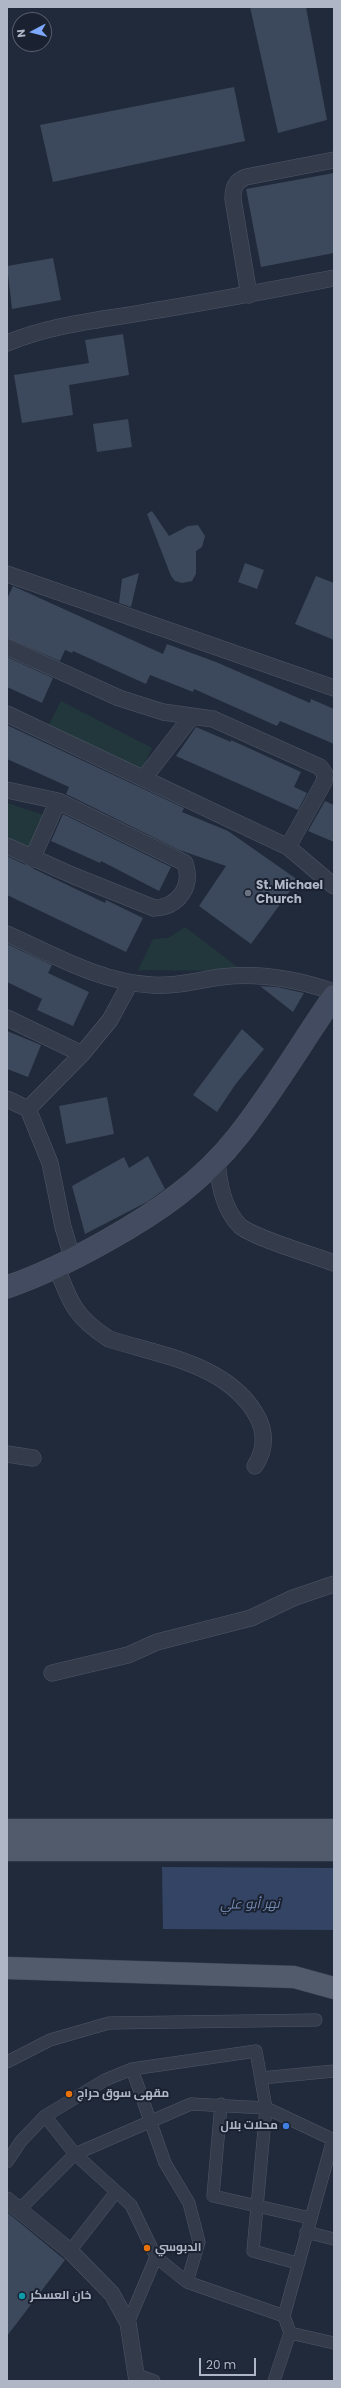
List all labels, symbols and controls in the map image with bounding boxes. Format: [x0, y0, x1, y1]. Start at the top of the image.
north arrow [12, 12, 52, 52]
text: N [13, 28, 30, 38]
place label: St. Michael Church [256, 879, 323, 907]
marker: St. Michael Church [243, 888, 253, 898]
water label: نهر أبو علي [220, 1897, 280, 1913]
place label: مقهى سوق حراج [77, 2087, 169, 2101]
marker: مقهى سوق حراج [64, 2089, 74, 2099]
place label: محلات بلال [220, 2119, 278, 2133]
marker: محلات بلال [281, 2121, 291, 2131]
place label: الدبوسي [155, 2241, 201, 2255]
marker: الدبوسي [142, 2243, 152, 2253]
place label: خان العسكر [30, 2289, 92, 2303]
marker: خان العسكر [17, 2291, 27, 2301]
scale bar [201, 2350, 258, 2376]
text: 20 m [206, 2356, 236, 2373]

